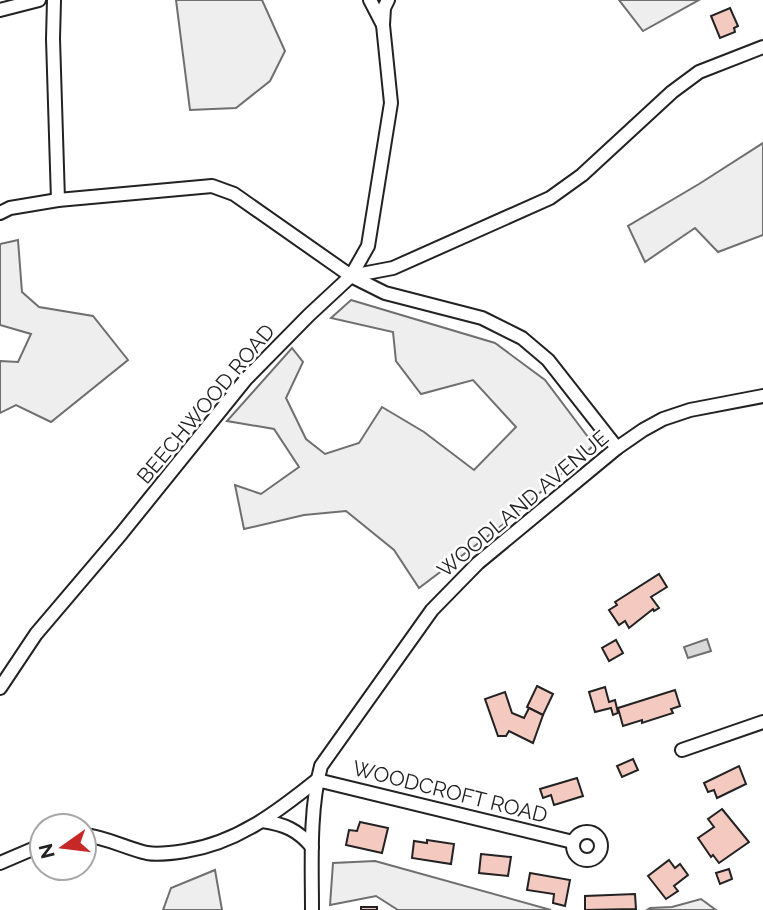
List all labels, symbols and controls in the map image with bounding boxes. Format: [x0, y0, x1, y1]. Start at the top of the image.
street label: BEECHWOOD ROAD [132, 319, 280, 489]
street label: WOODLAND AVENUE [432, 425, 613, 582]
street label: WOODCROFT ROAD [350, 755, 550, 828]
north arrow [28, 812, 98, 882]
text: N [34, 841, 59, 861]

